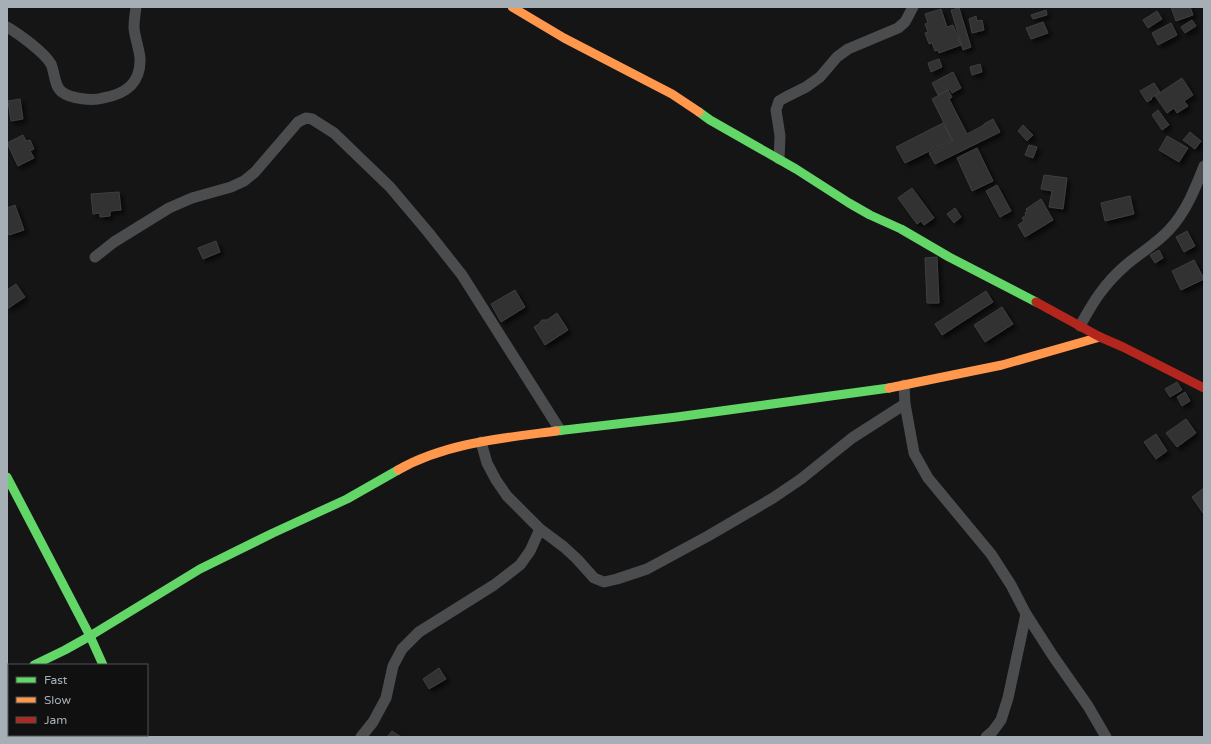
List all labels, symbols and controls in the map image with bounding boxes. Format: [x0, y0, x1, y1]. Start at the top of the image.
legend [8, 664, 148, 736]
text: Fast [44, 673, 68, 687]
text: Slow [44, 693, 71, 707]
text: Jam [44, 713, 67, 727]

